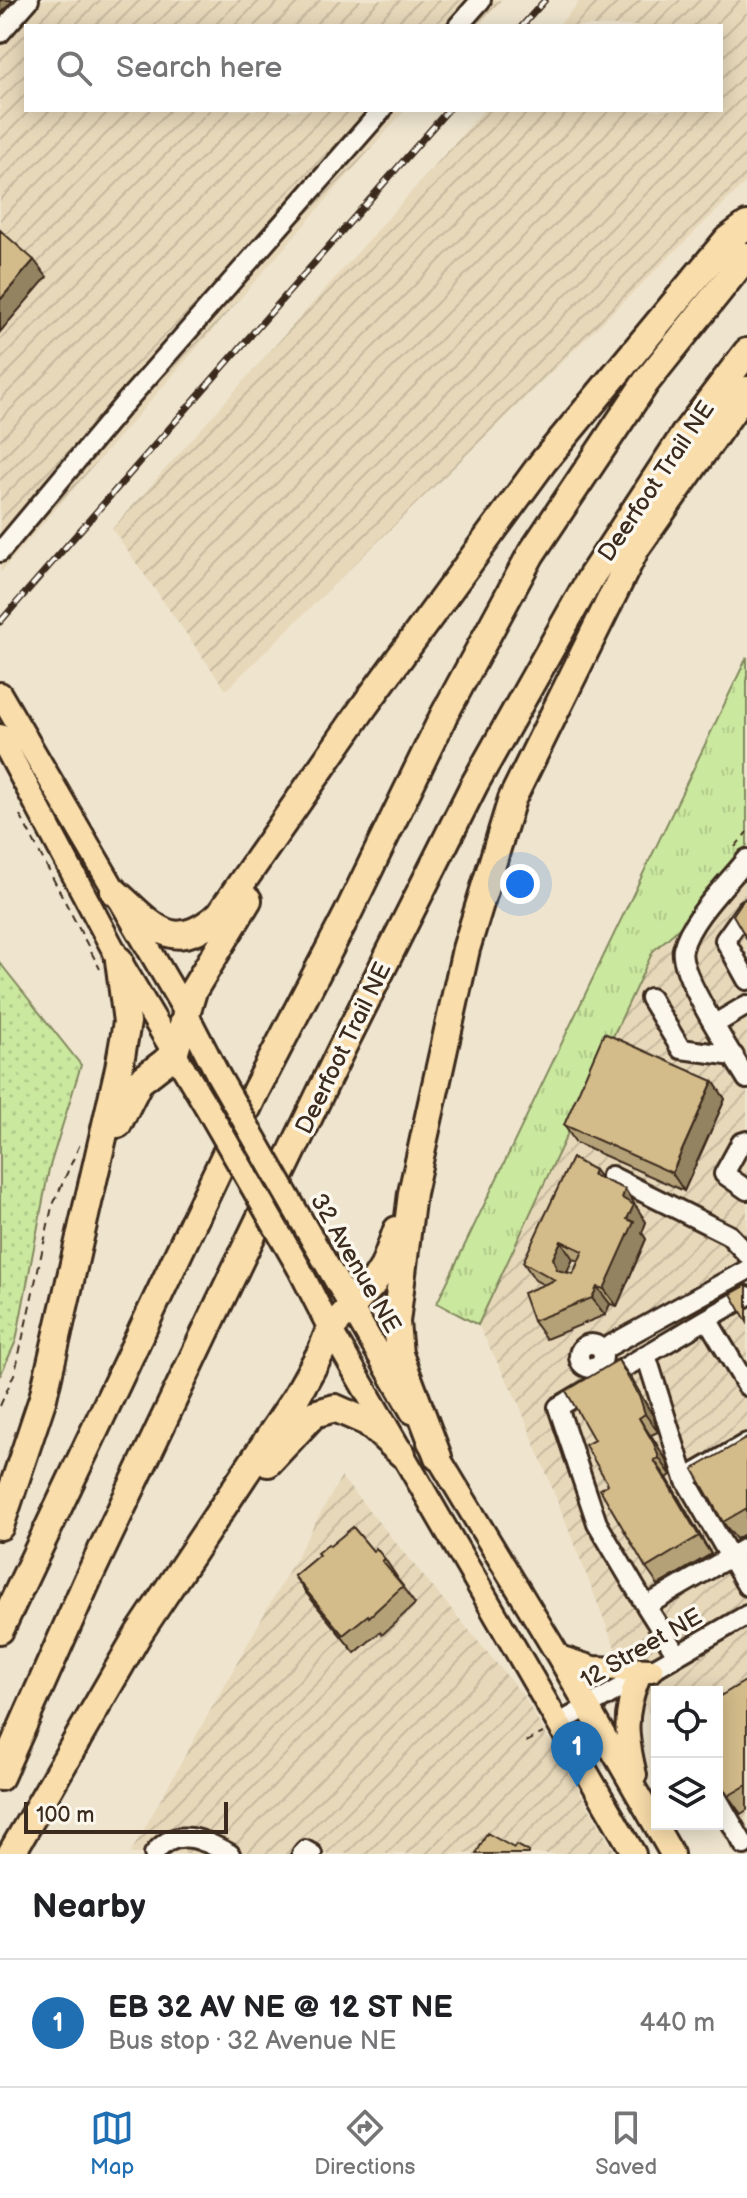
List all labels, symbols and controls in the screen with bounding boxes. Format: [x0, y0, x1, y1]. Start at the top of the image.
search box [24, 24, 723, 112]
icon: search [52, 46, 96, 90]
text: Search here [116, 50, 282, 86]
street label: Deerfoot Trail NE [592, 396, 721, 567]
your location [500, 864, 540, 904]
street label: Deerfoot Trail NE [289, 958, 398, 1139]
street label: 32 Avenue NE [304, 1188, 407, 1338]
street label: 12 Street NE [575, 1602, 707, 1695]
map controls [651, 1686, 723, 1830]
button: locate [651, 1686, 723, 1758]
pin: 1 [551, 1721, 603, 1787]
button: layers [651, 1758, 723, 1830]
scale bar [24, 1798, 228, 1834]
text: 100 m [36, 1802, 95, 1829]
text: Nearby [32, 1886, 146, 1927]
text: EB 32 AV NE @ 12 ST NE [108, 1990, 453, 2026]
text: 1 [53, 2008, 63, 2039]
text: 440 m [639, 2008, 715, 2039]
text: Bus stop · 32 Avenue NE [108, 2026, 396, 2057]
tab: Map [90, 2106, 134, 2181]
tab: Directions [314, 2106, 415, 2181]
tab: Saved [595, 2106, 657, 2181]

